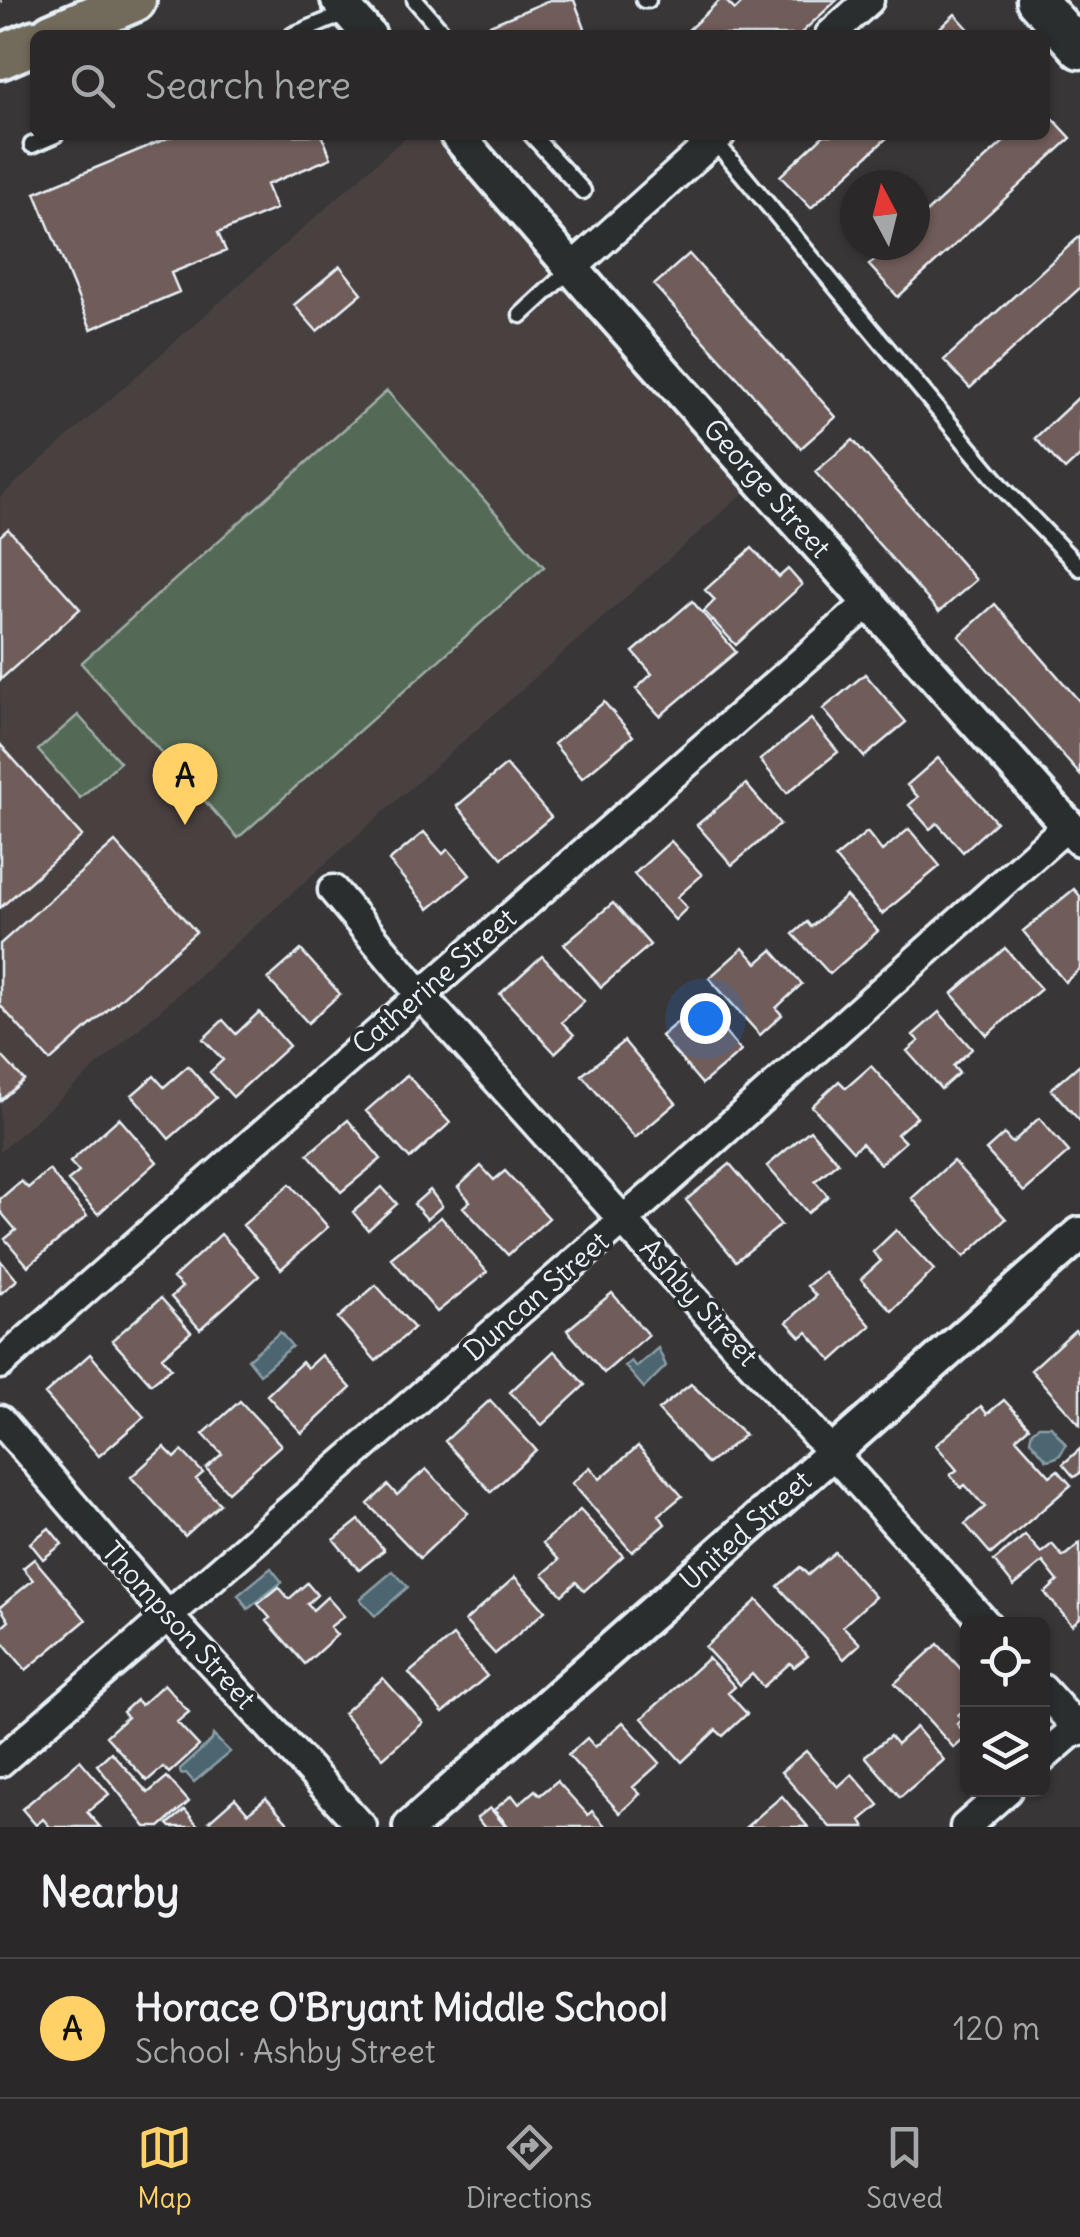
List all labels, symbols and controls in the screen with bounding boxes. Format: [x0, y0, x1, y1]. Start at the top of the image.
search box [30, 30, 1050, 140]
icon: search [65, 58, 120, 113]
text: Search here [145, 62, 351, 109]
north arrow [840, 170, 930, 260]
street label: George Street [696, 411, 839, 565]
pin: A [152, 742, 218, 825]
street label: Catherine Street [345, 900, 523, 1062]
your location [680, 993, 731, 1044]
street label: Duncan Street [456, 1223, 616, 1369]
street label: Ashby Street [632, 1231, 766, 1373]
street label: United Street [672, 1462, 819, 1598]
street label: Thompson Street [94, 1534, 264, 1716]
map controls [960, 1617, 1050, 1797]
button: locate [960, 1617, 1050, 1707]
button: layers [960, 1707, 1050, 1797]
text: Nearby [40, 1866, 179, 1918]
text: Horace O'Bryant Middle School [135, 1984, 668, 2031]
text: A [62, 2008, 83, 2049]
text: 120 m [953, 2008, 1040, 2049]
text: School · Ashby Street [135, 2031, 435, 2072]
tab: Map [137, 2120, 192, 2216]
tab: Directions [466, 2120, 592, 2216]
tab: Saved [866, 2120, 943, 2216]

